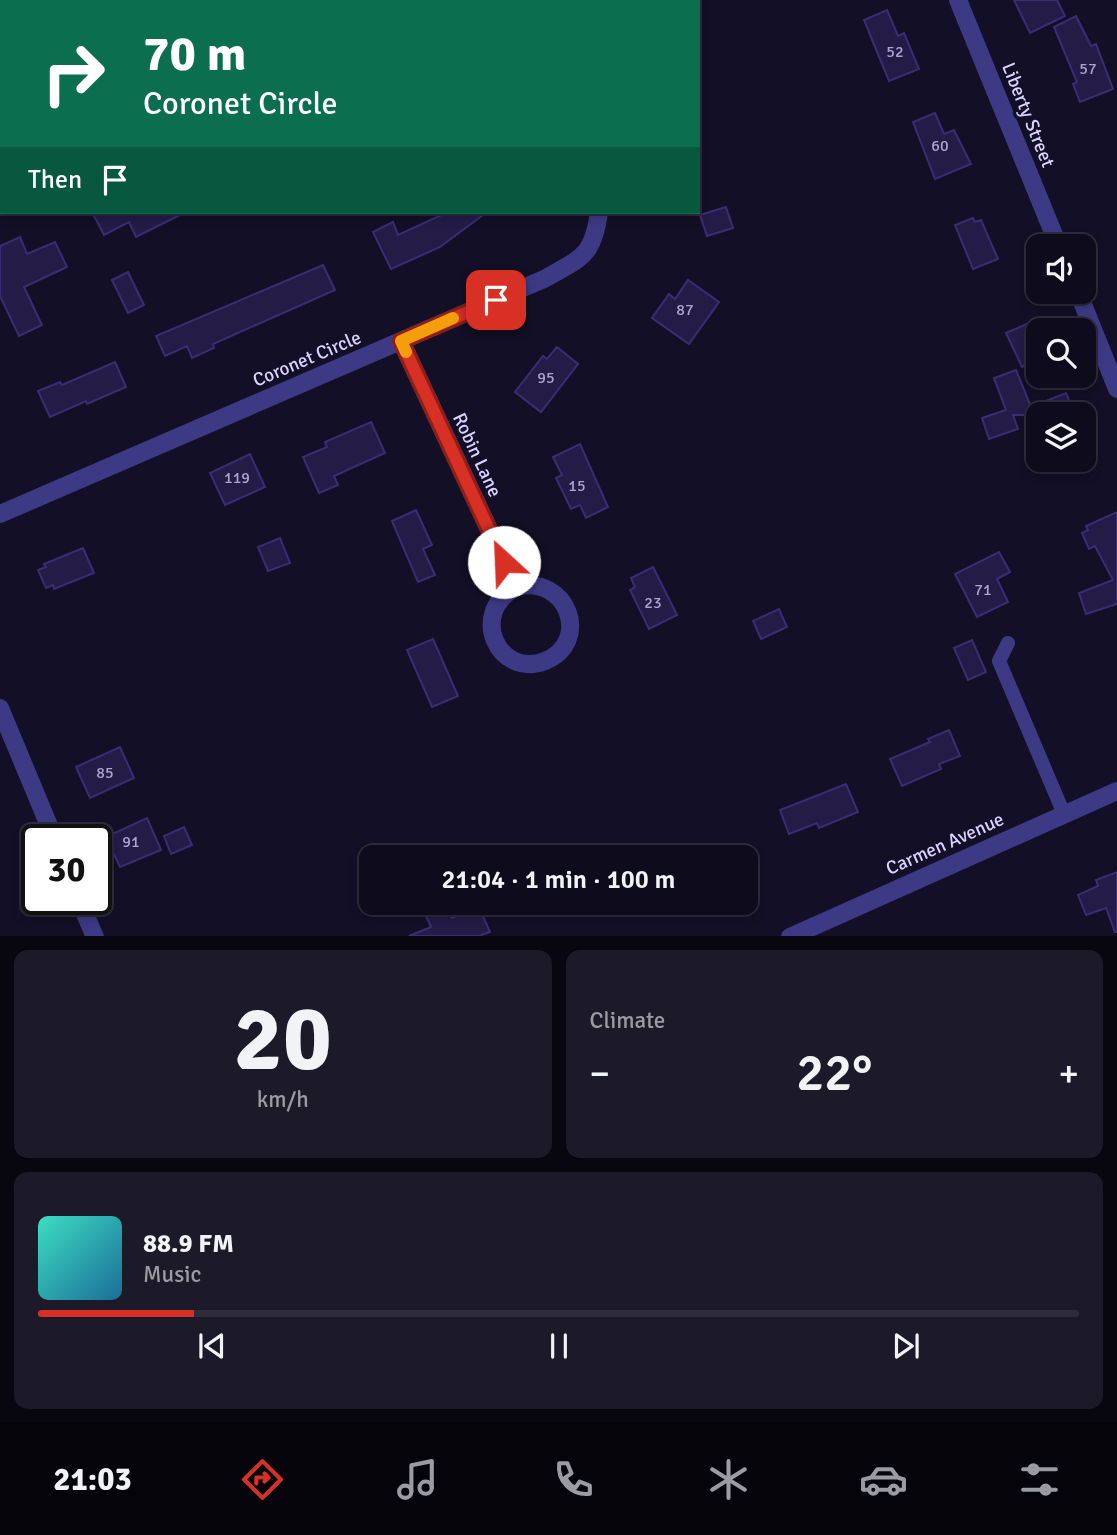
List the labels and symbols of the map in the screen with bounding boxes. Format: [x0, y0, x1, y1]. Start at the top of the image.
house number: 52 [886, 42, 904, 62]
street label: Liberty Street [996, 59, 1060, 171]
house number: 57 [1079, 59, 1097, 79]
house number: 60 [931, 136, 949, 156]
pin [466, 270, 526, 330]
house number: 87 [676, 300, 694, 320]
street label: Coronet Circle [249, 325, 365, 393]
house number: 95 [537, 368, 555, 388]
street label: Robin Lane [447, 409, 507, 501]
house number: 119 [224, 468, 250, 488]
house number: 15 [568, 476, 586, 496]
position arrow [467, 525, 541, 599]
house number: 71 [974, 580, 992, 600]
house number: 23 [644, 593, 662, 613]
house number: 85 [96, 763, 114, 783]
street label: Carmen Avenue [882, 807, 1008, 881]
speed limit sign: 30 [21, 824, 112, 915]
house number: 91 [122, 832, 140, 852]

